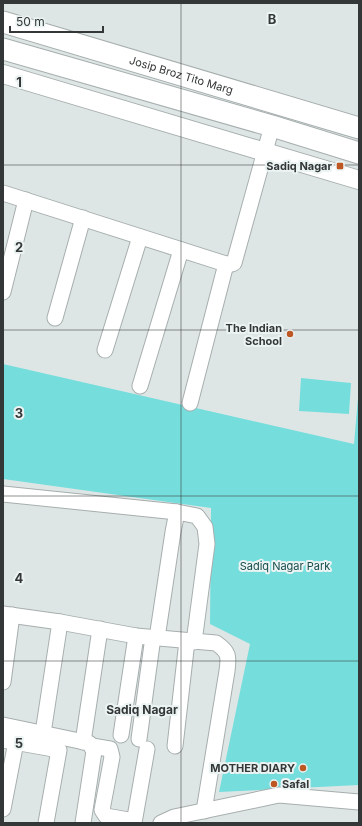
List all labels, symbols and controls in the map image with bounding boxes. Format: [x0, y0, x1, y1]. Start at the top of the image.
scale bar [10, 8, 103, 34]
text: B [268, 11, 277, 27]
text: 50 m [16, 14, 45, 29]
street label: Josip Broz Tito Marg [128, 53, 235, 97]
text: 1 [16, 74, 22, 90]
place label: Sadiq Nagar [266, 159, 333, 173]
marker: Sadiq Nagar [335, 161, 345, 171]
text: 2 [15, 239, 23, 255]
place label: The Indian School [226, 321, 282, 348]
marker: The Indian School [285, 329, 295, 339]
text: 3 [15, 405, 23, 421]
park label: Sadiq Nagar Park [240, 559, 330, 573]
text: 4 [15, 570, 24, 586]
district label: Sadiq Nagar [106, 702, 178, 717]
text: 5 [15, 735, 23, 751]
place label: MOTHER DIARY [210, 761, 295, 775]
marker: MOTHER DIARY [298, 763, 308, 773]
place label: Safal [282, 777, 309, 791]
marker: Safal [269, 779, 279, 789]

